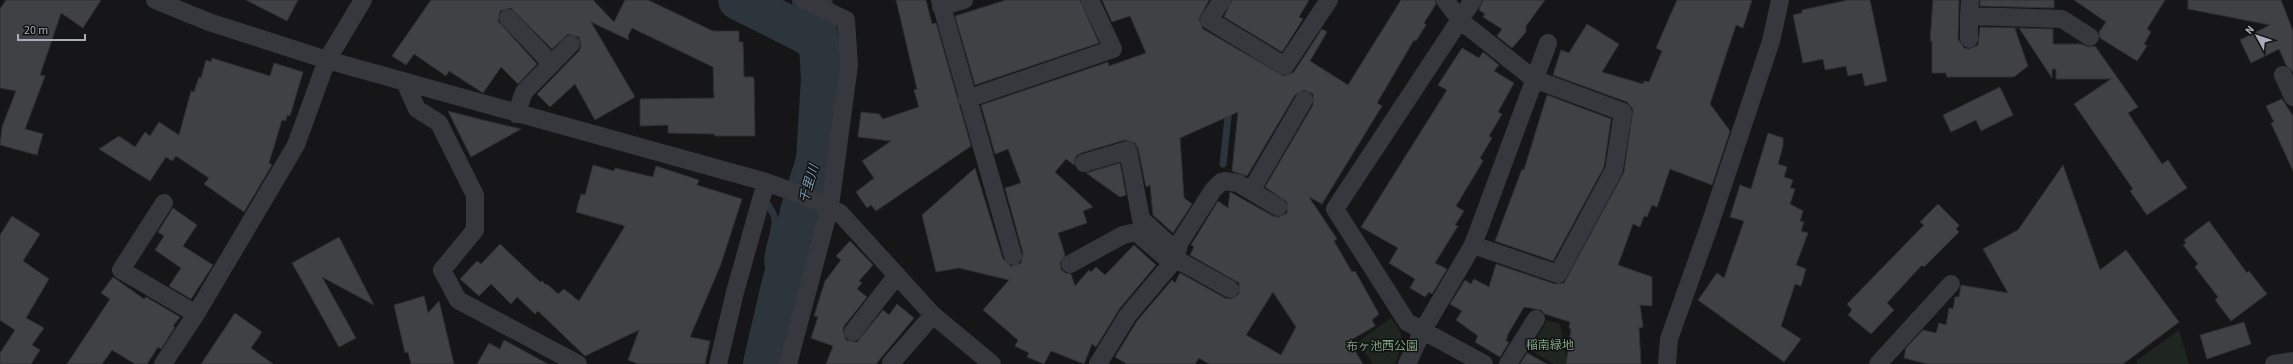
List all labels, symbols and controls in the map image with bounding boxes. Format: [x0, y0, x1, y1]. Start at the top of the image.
scale bar [18, 16, 85, 42]
north arrow [2237, 16, 2277, 56]
text: 20 m [24, 22, 48, 39]
text: N [2242, 22, 2258, 38]
water label: 千里川 [795, 161, 824, 205]
park label: 稲南緑地 [1526, 337, 1574, 354]
park label: 布ヶ池西公園 [1346, 338, 1418, 355]

